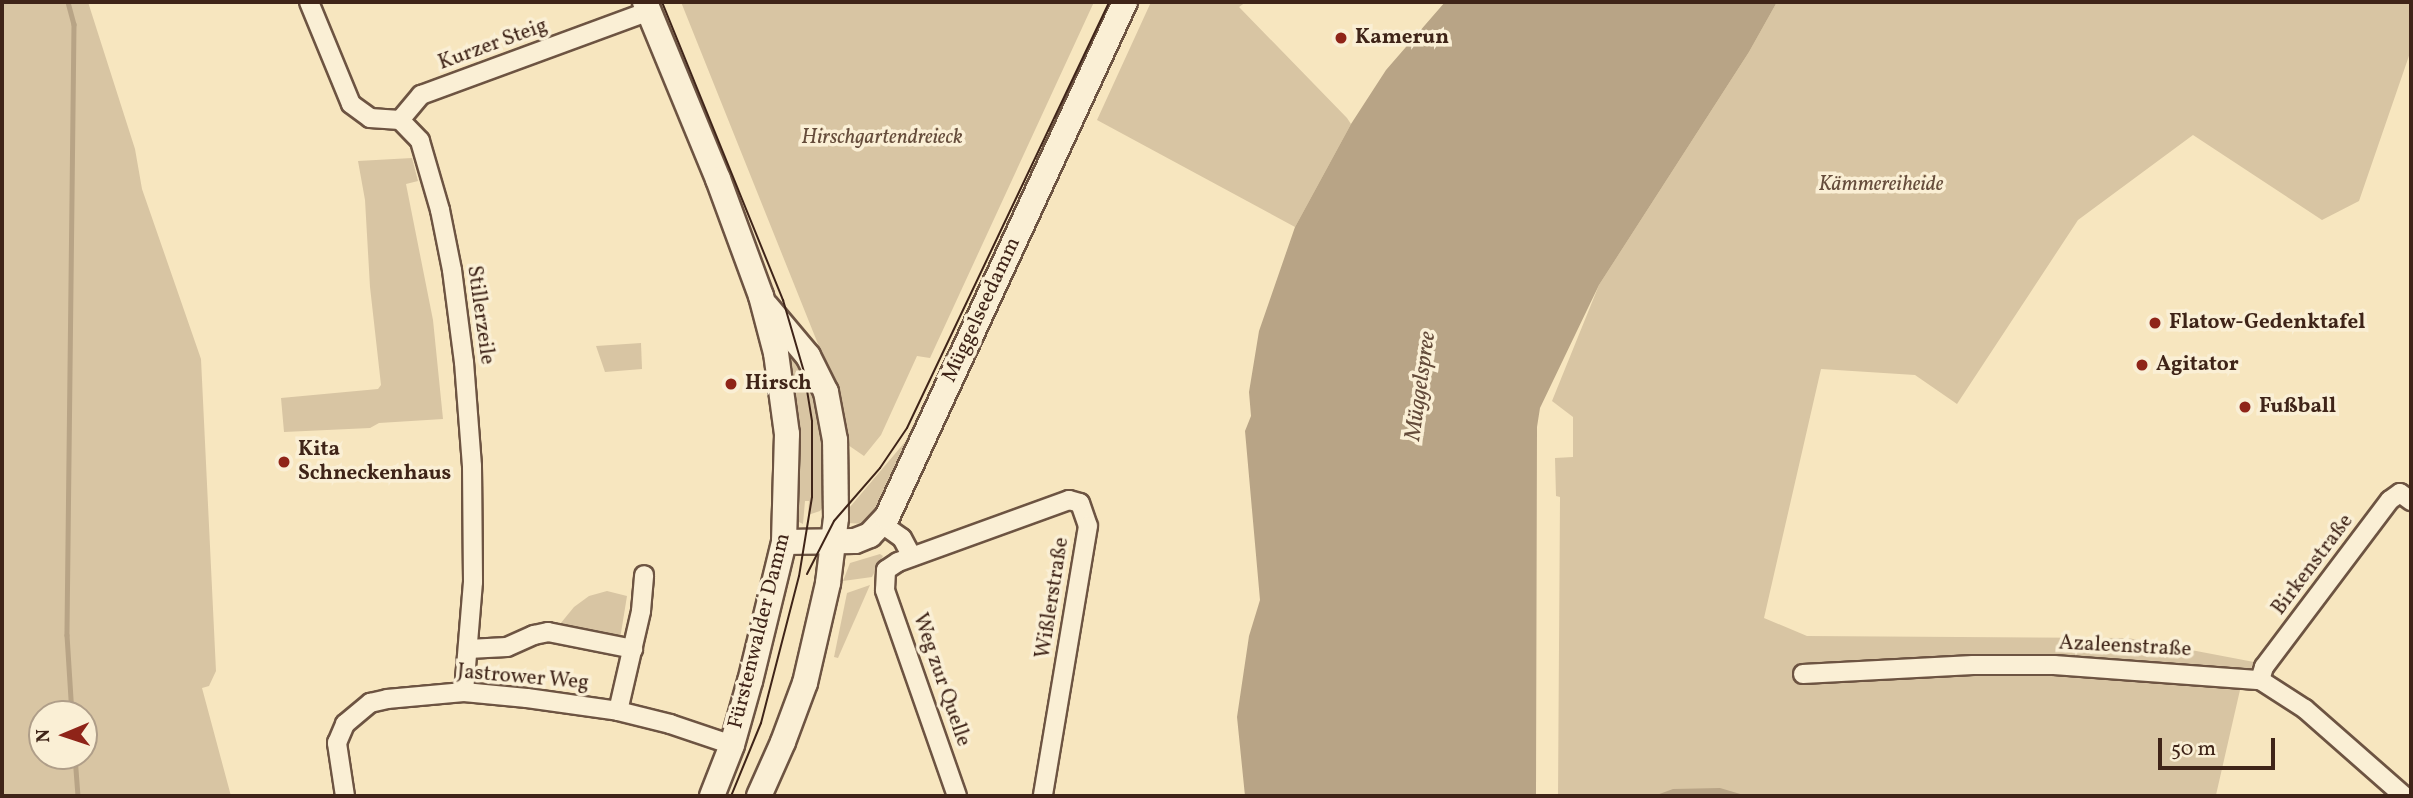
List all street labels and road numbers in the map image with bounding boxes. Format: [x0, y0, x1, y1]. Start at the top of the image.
street label: Kurzer Steig [435, 14, 551, 76]
street label: Müggelseedamm [937, 234, 1027, 386]
street label: Stillerzeile [461, 264, 499, 366]
street label: Birkenstraße [2267, 510, 2359, 620]
street label: Fürstenwalder Damm [724, 531, 796, 731]
street label: Wißlerstraße [1031, 536, 1075, 660]
street label: Weg zur Quelle [906, 610, 976, 750]
street label: Azaleenstraße [2058, 631, 2192, 663]
street label: Jastrower Weg [456, 660, 590, 696]

